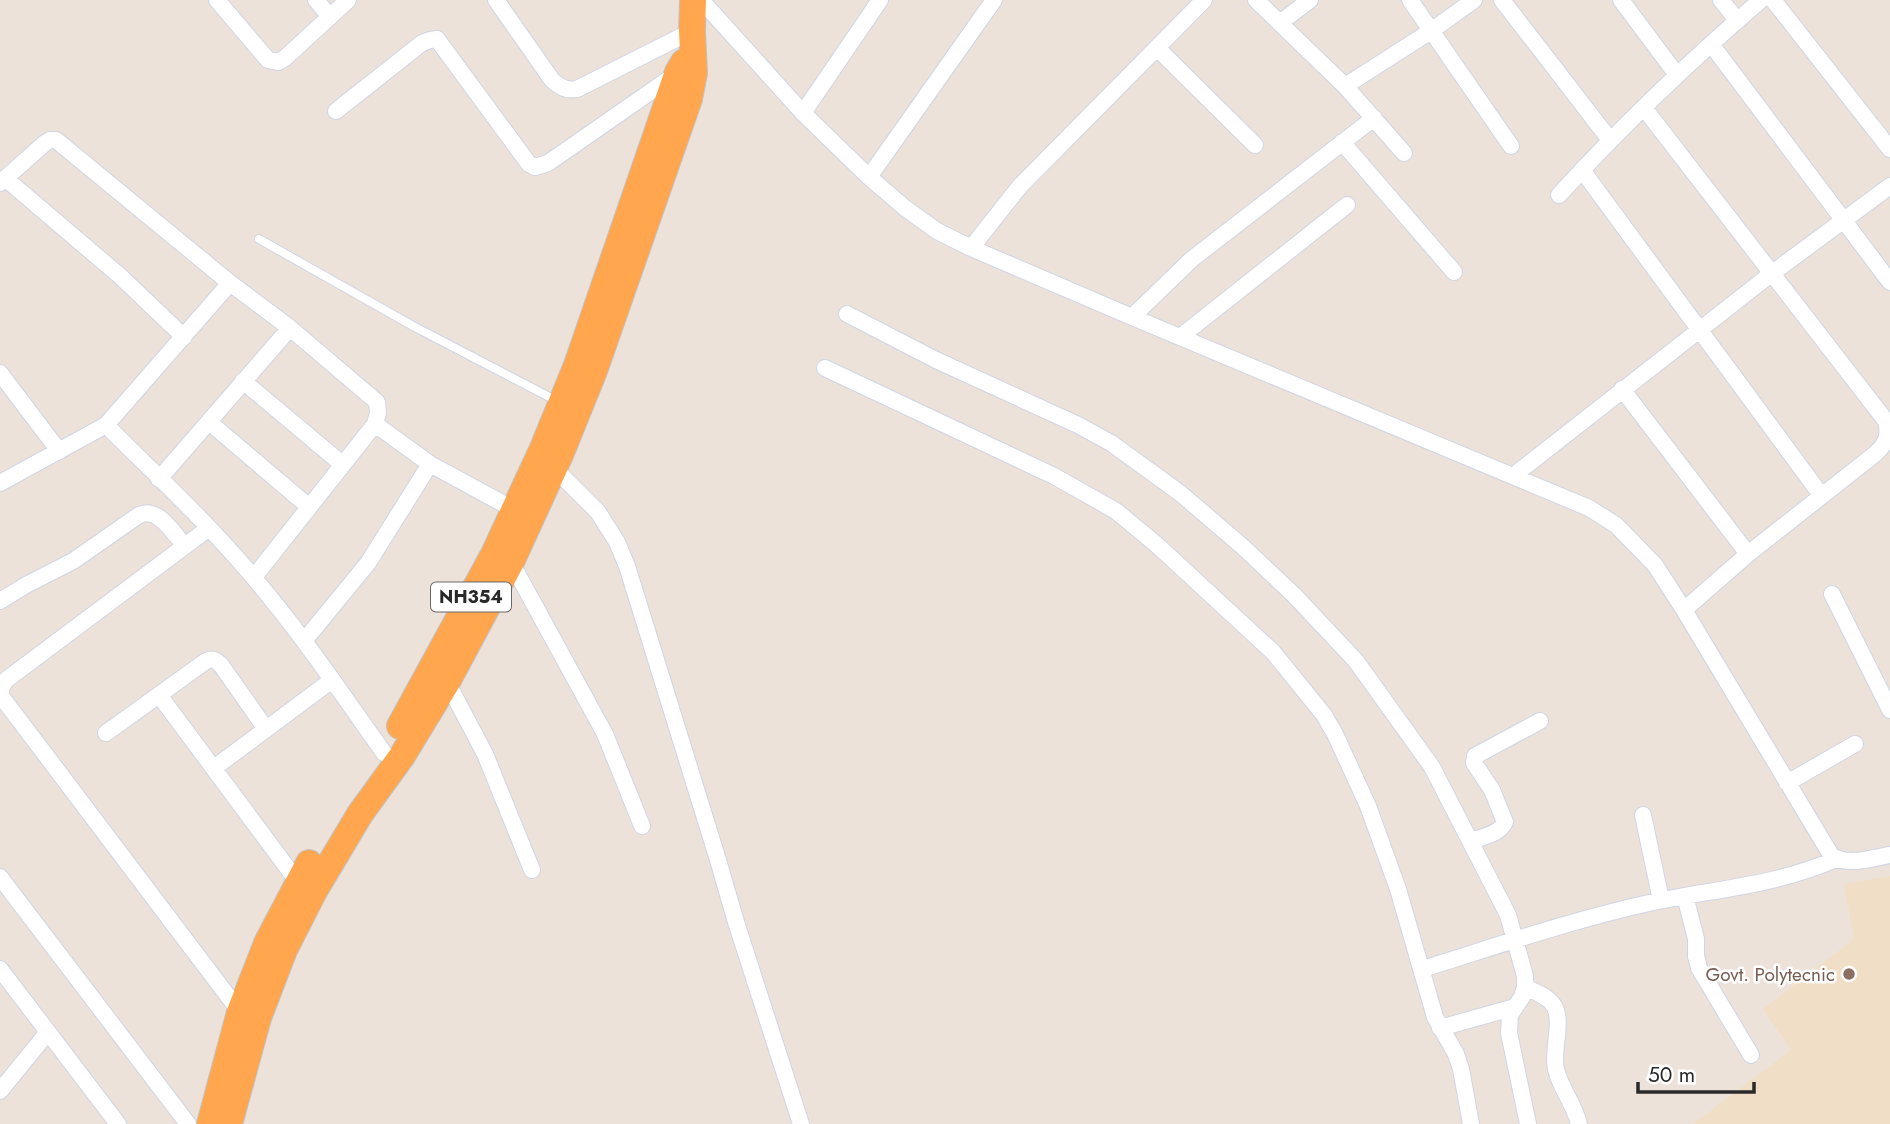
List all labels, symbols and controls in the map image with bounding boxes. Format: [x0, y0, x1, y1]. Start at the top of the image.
road number: NH354 [431, 582, 511, 612]
place label: Govt. Polytecnic [1705, 961, 1835, 988]
marker: Govt. Polytecnic [1841, 966, 1857, 982]
scale bar [1638, 1050, 1754, 1094]
text: 50 m [1648, 1060, 1695, 1090]

